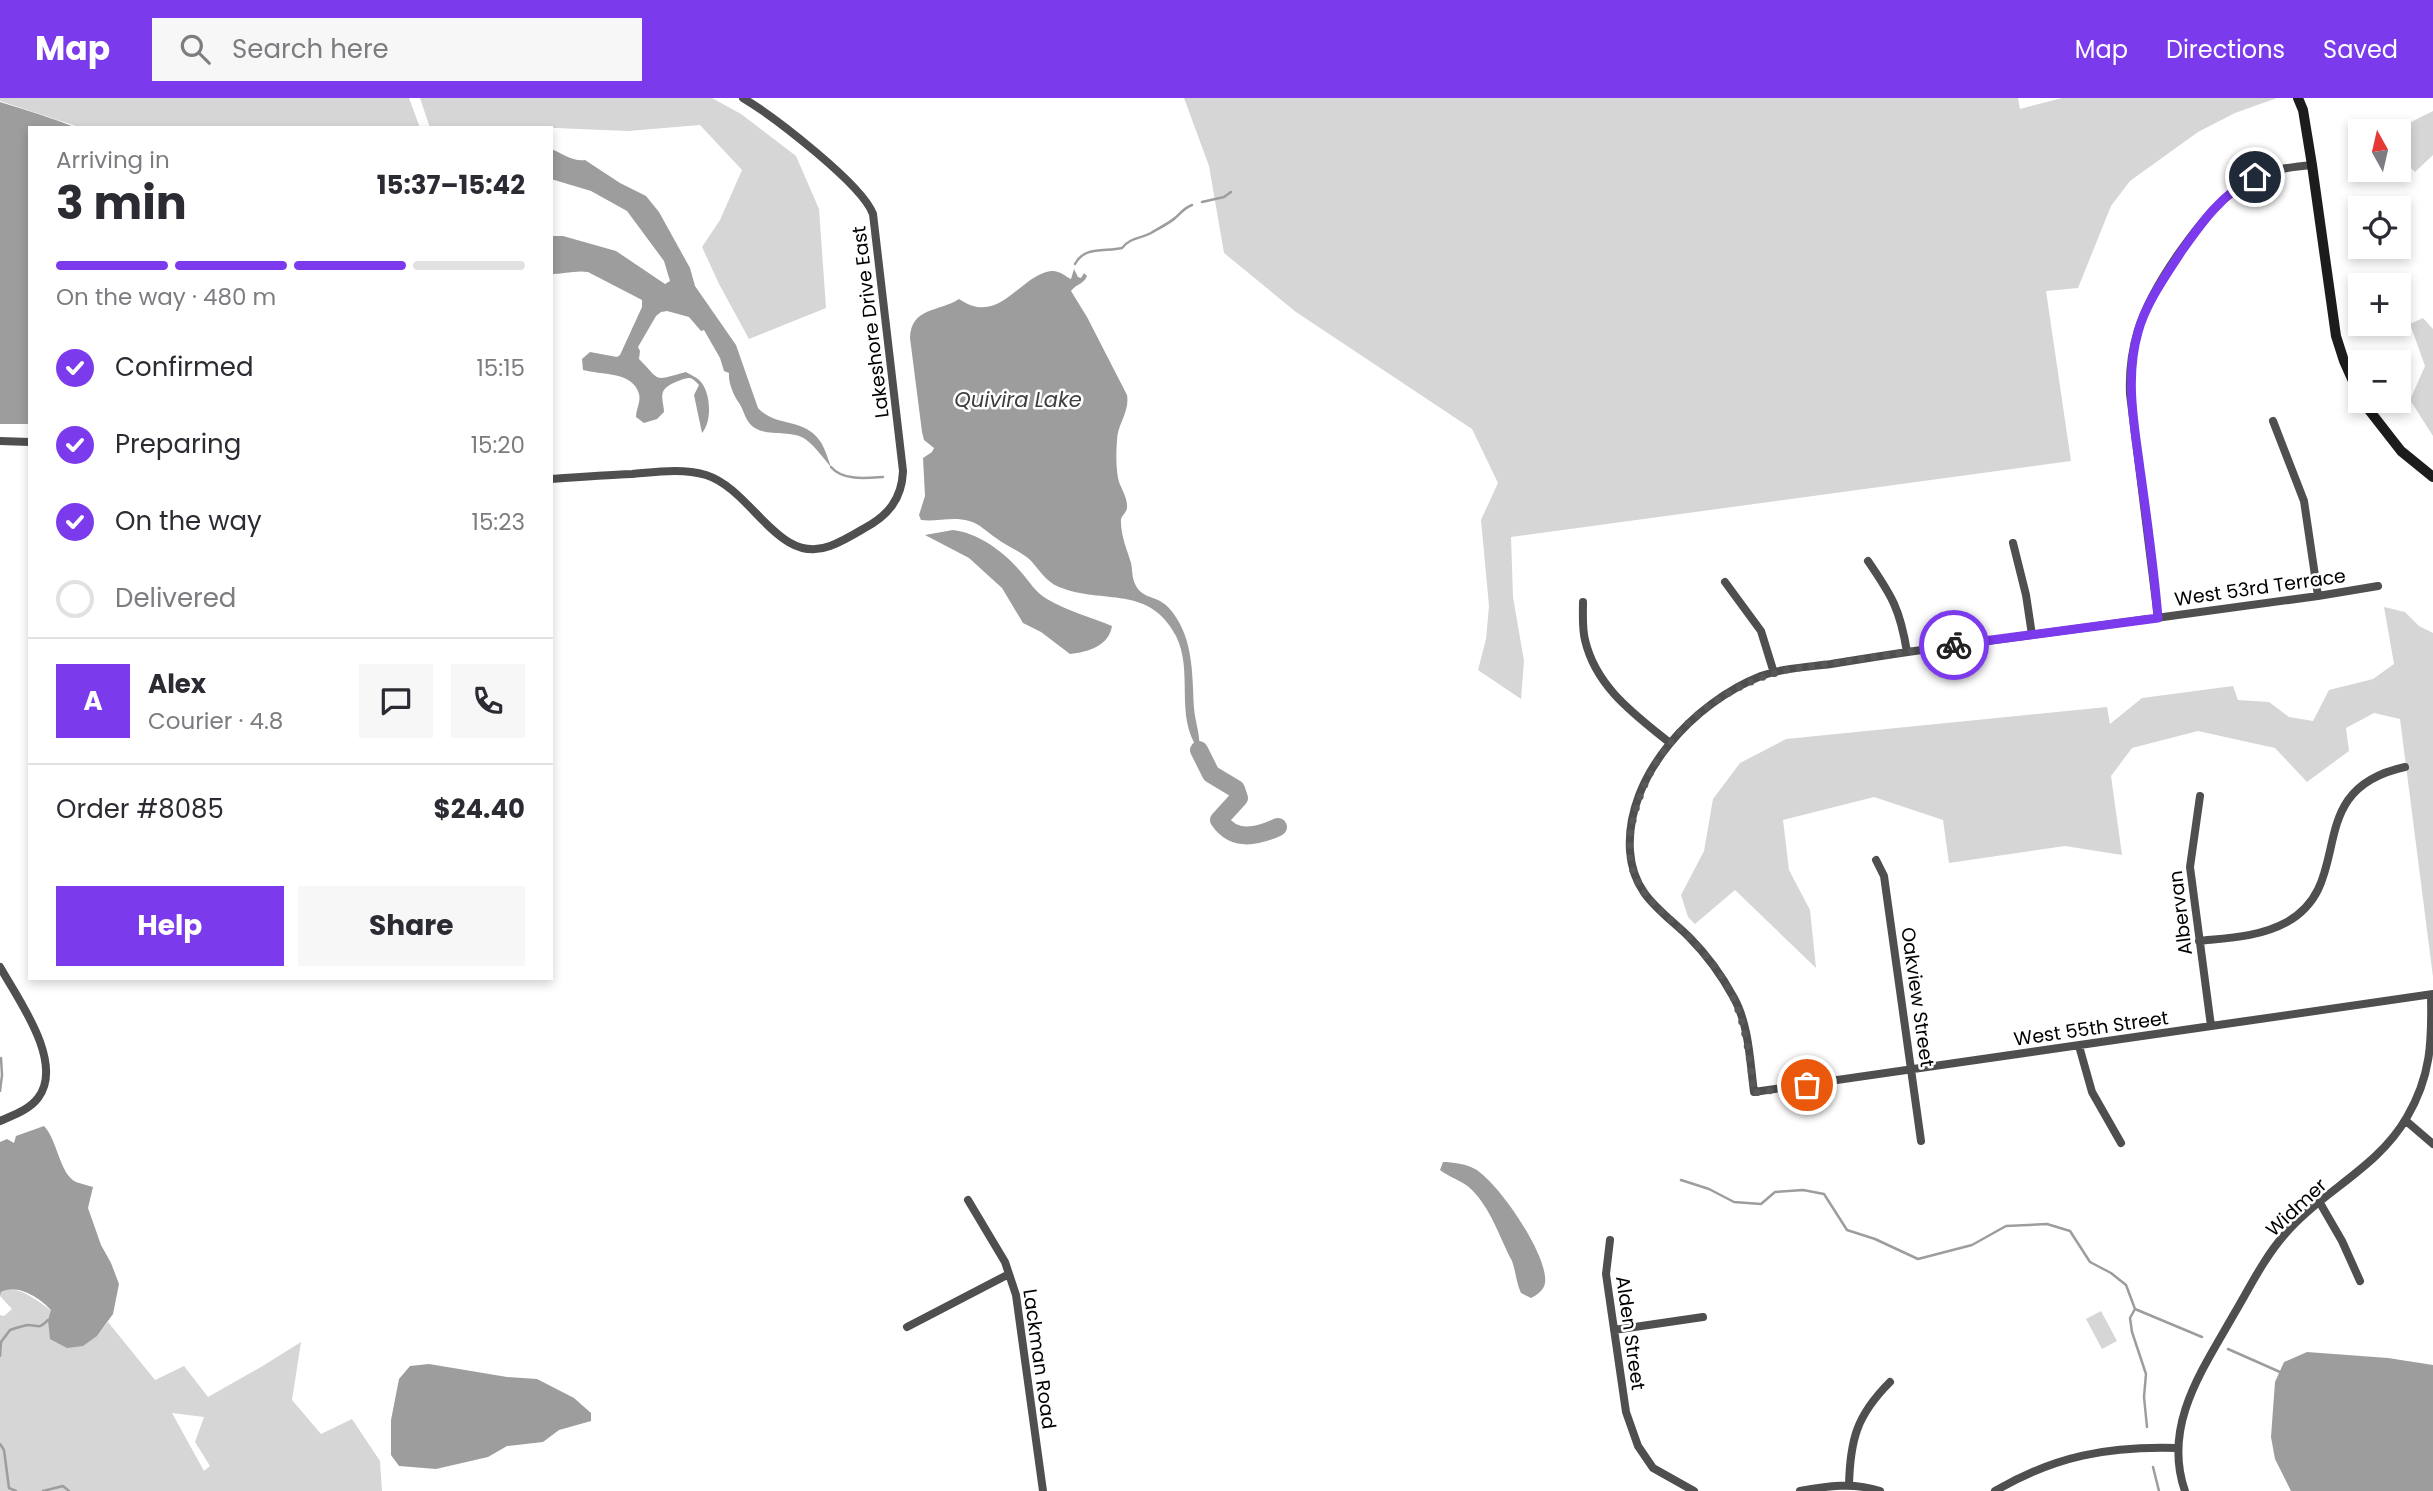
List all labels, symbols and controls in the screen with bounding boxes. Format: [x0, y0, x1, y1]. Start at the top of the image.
search box [152, 18, 642, 81]
text: Map [35, 25, 110, 72]
icon: search [176, 30, 214, 68]
text: Search here [232, 31, 389, 67]
text: Map [2075, 33, 2128, 66]
text: Directions [2166, 33, 2285, 66]
text: Saved [2323, 33, 2398, 66]
north arrow [2348, 119, 2412, 182]
map controls [2348, 119, 2411, 413]
text: Arriving in [56, 144, 170, 176]
pin [2225, 147, 2285, 207]
icon: home [2236, 158, 2274, 196]
text: 15:37–15:42 [377, 167, 525, 203]
text: 3 min [56, 171, 187, 235]
button: locate [2348, 196, 2411, 259]
street label: Lakeshore Drive East [845, 224, 896, 419]
button: + [2348, 273, 2411, 336]
text: On the way · 480 m [56, 281, 276, 313]
icon: check [56, 349, 94, 387]
text: Confirmed [115, 349, 253, 385]
button: − [2348, 350, 2411, 413]
text: 15:15 [476, 352, 525, 384]
water label: Quivira Lake [954, 385, 1082, 414]
icon: check [56, 426, 94, 464]
text: Preparing [115, 426, 241, 462]
text: 15:20 [471, 429, 525, 461]
icon: check [56, 503, 94, 541]
text: On the way [115, 503, 262, 539]
text: 15:23 [472, 506, 525, 538]
street label: West 53rd Terrace [2173, 562, 2347, 613]
text: Delivered [115, 580, 236, 616]
courier [1919, 610, 1989, 680]
icon: bike [1935, 626, 1973, 664]
button: chat [359, 664, 433, 738]
button: phone [451, 664, 525, 738]
text: Alex [148, 666, 206, 702]
text: A [83, 683, 103, 719]
text: Courier · 4.8 [148, 705, 283, 737]
text: Order #8085 [56, 791, 224, 827]
text: $24.40 [434, 791, 525, 827]
street label: Albervan [2162, 869, 2199, 957]
button: Help [56, 886, 284, 966]
button: Share [298, 886, 525, 966]
street label: Oakview Street [1894, 925, 1941, 1069]
street label: West 55th Street [2012, 1004, 2170, 1053]
pin [1777, 1055, 1837, 1115]
icon: bag [1788, 1066, 1826, 1104]
street label: Widmer [2260, 1172, 2333, 1243]
street label: Alden Street [1609, 1274, 1652, 1392]
street label: Lackman Road [1016, 1287, 1063, 1431]

